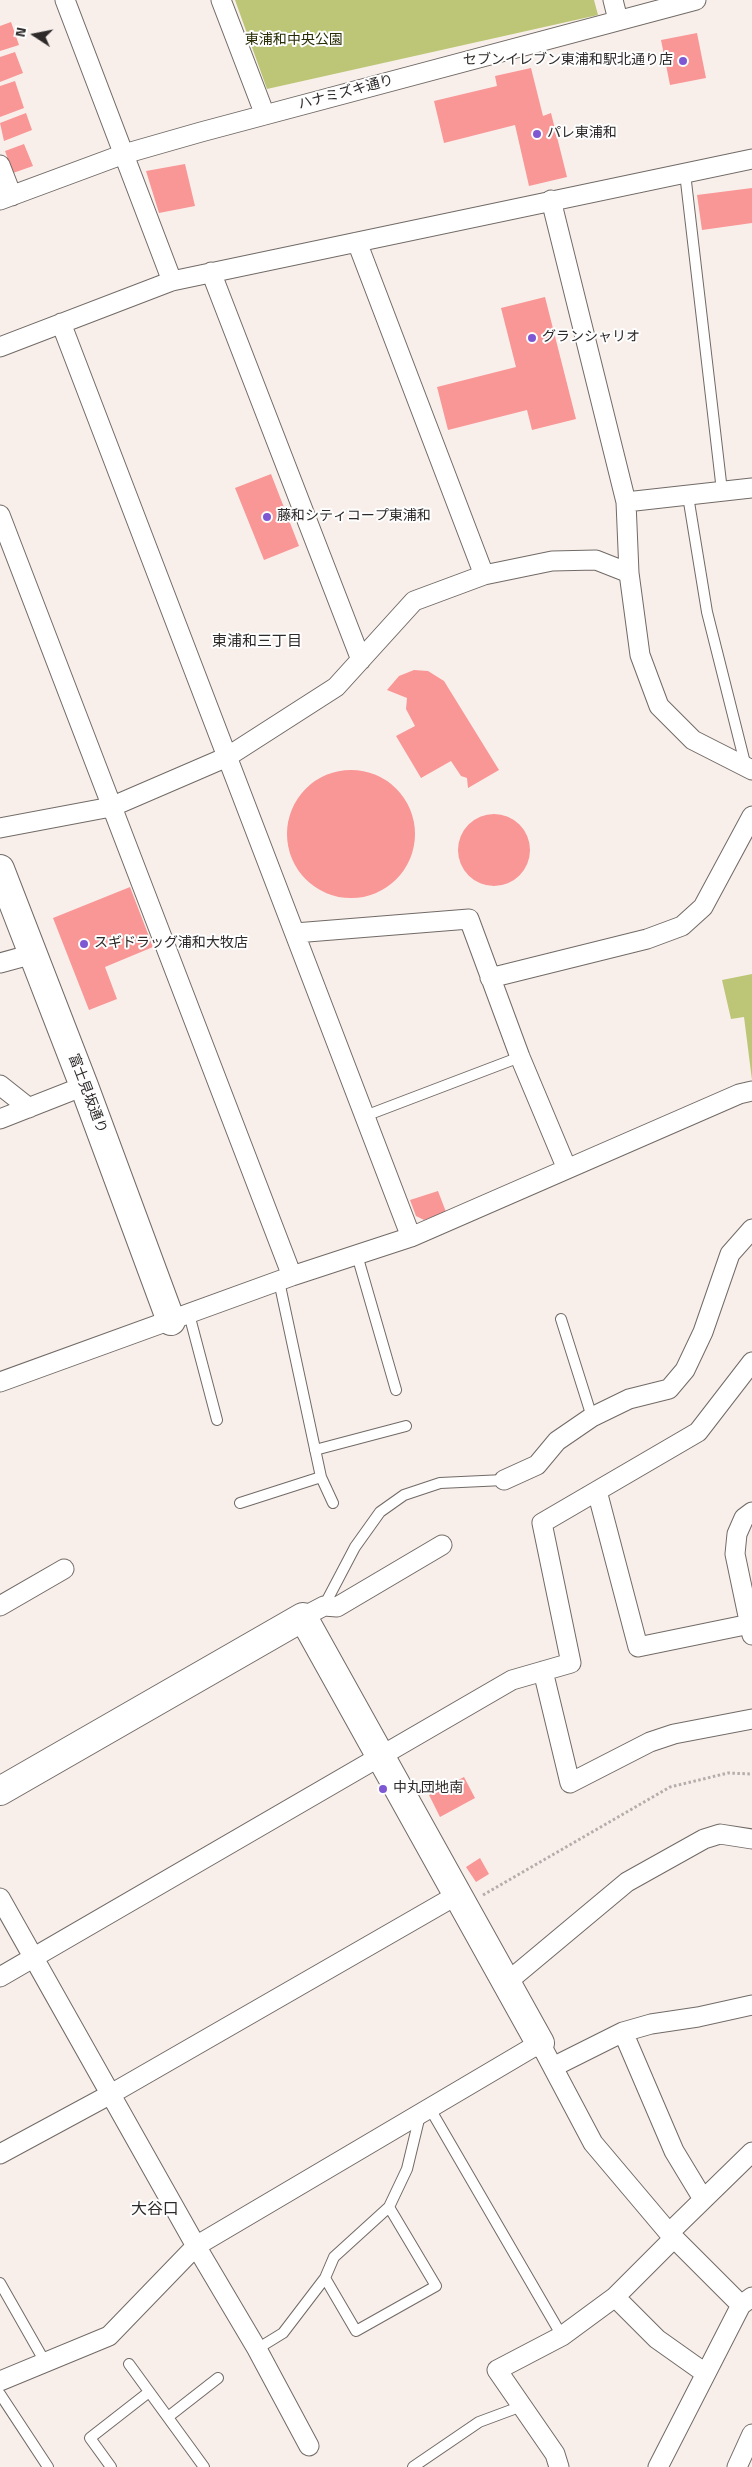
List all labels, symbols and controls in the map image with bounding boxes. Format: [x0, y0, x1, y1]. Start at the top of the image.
north arrow [10, 10, 60, 60]
text: N [9, 25, 31, 39]
park label: 東浦和中央公園 [245, 33, 343, 49]
place label: セブンイレブン東浦和駅北通り店 [463, 53, 673, 69]
marker: セブンイレブン東浦和駅北通り店 [677, 55, 689, 67]
street label: ハナミズキ通り [296, 72, 396, 114]
place label: パレ東浦和 [547, 126, 617, 142]
marker: パレ東浦和 [531, 128, 543, 140]
place label: グランシャリオ [542, 330, 640, 346]
marker: グランシャリオ [526, 332, 538, 344]
place label: 藤和シティコープ東浦和 [277, 509, 431, 525]
marker: 藤和シティコープ東浦和 [261, 511, 273, 523]
district label: 東浦和三丁目 [212, 633, 302, 651]
place label: スギドラッグ浦和大牧店 [94, 936, 248, 952]
marker: スギドラッグ浦和大牧店 [78, 938, 90, 950]
street label: 富士見坂通り [64, 1052, 110, 1136]
place label: 中丸団地南 [393, 1781, 463, 1797]
marker: 中丸団地南 [377, 1783, 389, 1795]
district label: 大谷口 [131, 2200, 179, 2220]

